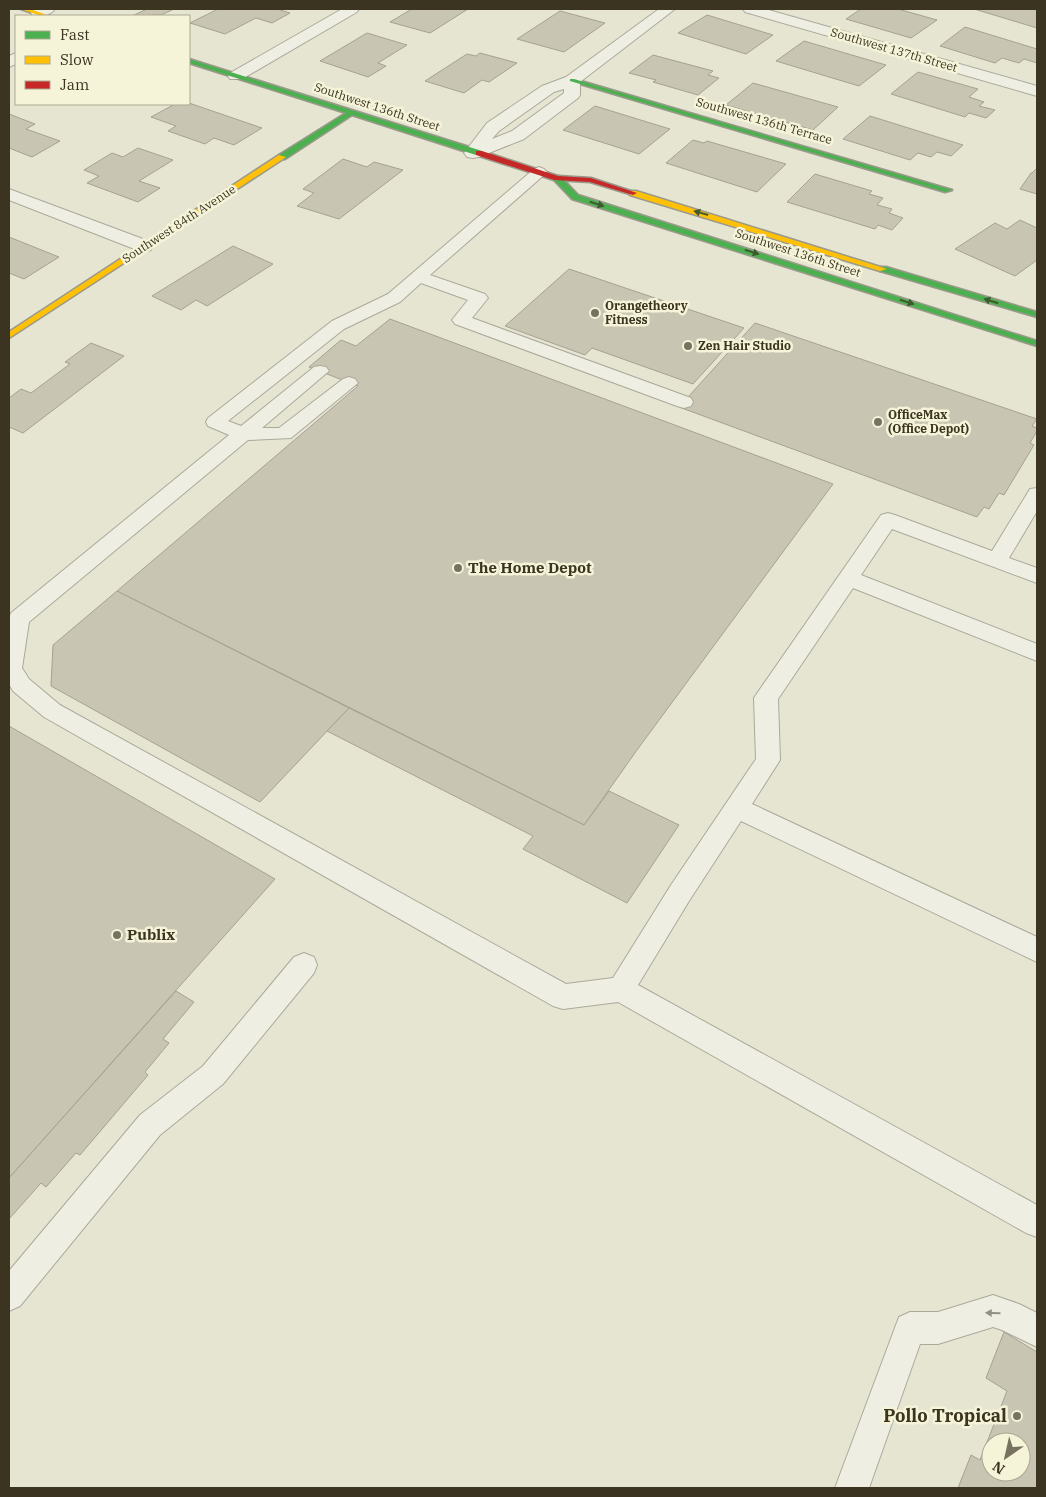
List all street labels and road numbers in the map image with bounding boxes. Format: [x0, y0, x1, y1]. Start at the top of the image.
street label: Southwest 137th Street [829, 24, 959, 75]
street label: Southwest 136th Street [312, 79, 442, 134]
street label: Southwest 136th Terrace [694, 94, 834, 147]
street label: Southwest 84th Avenue [119, 181, 238, 266]
street label: Southwest 136th Street [733, 225, 863, 280]

